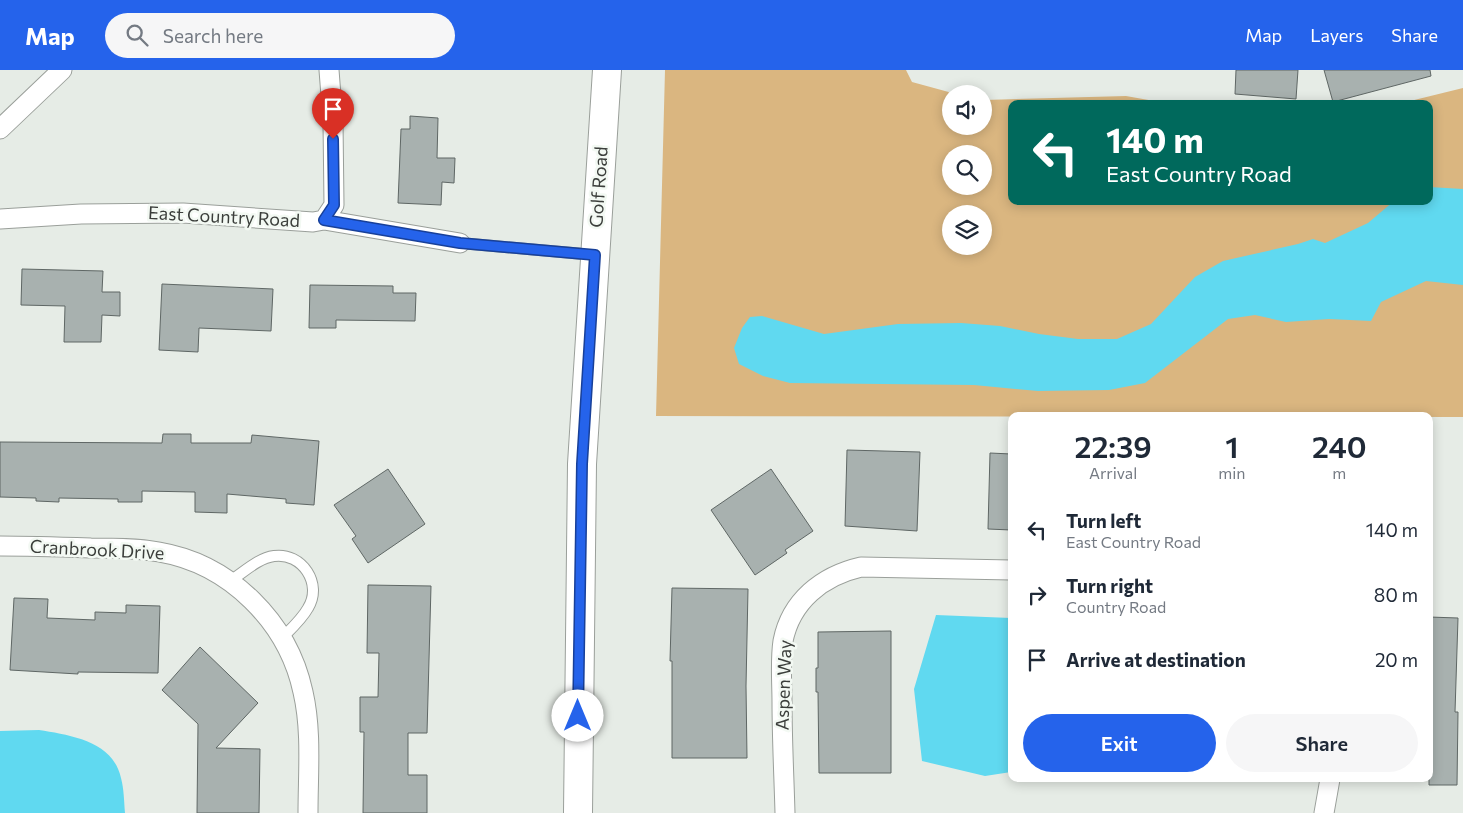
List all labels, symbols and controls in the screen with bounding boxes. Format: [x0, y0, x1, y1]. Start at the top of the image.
search box [105, 13, 455, 58]
text: Map [25, 21, 75, 50]
icon: search [123, 21, 151, 49]
text: Search here [163, 24, 263, 47]
text: Map [1245, 24, 1282, 46]
text: Layers [1310, 24, 1363, 46]
text: Share [1391, 24, 1438, 46]
map controls [942, 85, 992, 255]
button: sound [942, 85, 992, 135]
pin [312, 88, 354, 139]
icon: arrive [319, 95, 347, 123]
text: 140 m [1106, 117, 1204, 160]
icon: left [1023, 120, 1088, 185]
button: search [942, 145, 992, 195]
street label: Golf Road [584, 146, 612, 228]
text: East Country Road [1106, 160, 1292, 187]
street label: East Country Road [148, 201, 300, 231]
button: layers [942, 205, 992, 255]
text: 22:39 [1074, 427, 1152, 464]
text: 1 [1225, 427, 1239, 464]
text: 240 [1312, 427, 1366, 464]
text: Arrival [1089, 463, 1137, 482]
text: min [1218, 463, 1245, 482]
text: m [1332, 463, 1346, 482]
text: Turn left [1066, 509, 1141, 532]
icon: left [1023, 516, 1051, 544]
text: 140 m [1366, 518, 1418, 541]
text: East Country Road [1066, 532, 1201, 551]
street label: Cranbrook Drive [29, 534, 165, 564]
text: Turn right [1066, 574, 1153, 597]
icon: right [1023, 581, 1051, 609]
text: 80 m [1374, 583, 1418, 606]
text: Country Road [1066, 597, 1166, 616]
street label: Aspen Way [770, 639, 796, 731]
icon: arrive [1023, 646, 1051, 674]
text: Arrive at destination [1066, 648, 1246, 671]
text: 20 m [1375, 648, 1418, 671]
position arrow [551, 689, 603, 741]
button: Exit [1023, 714, 1216, 772]
button: Share [1226, 714, 1418, 772]

